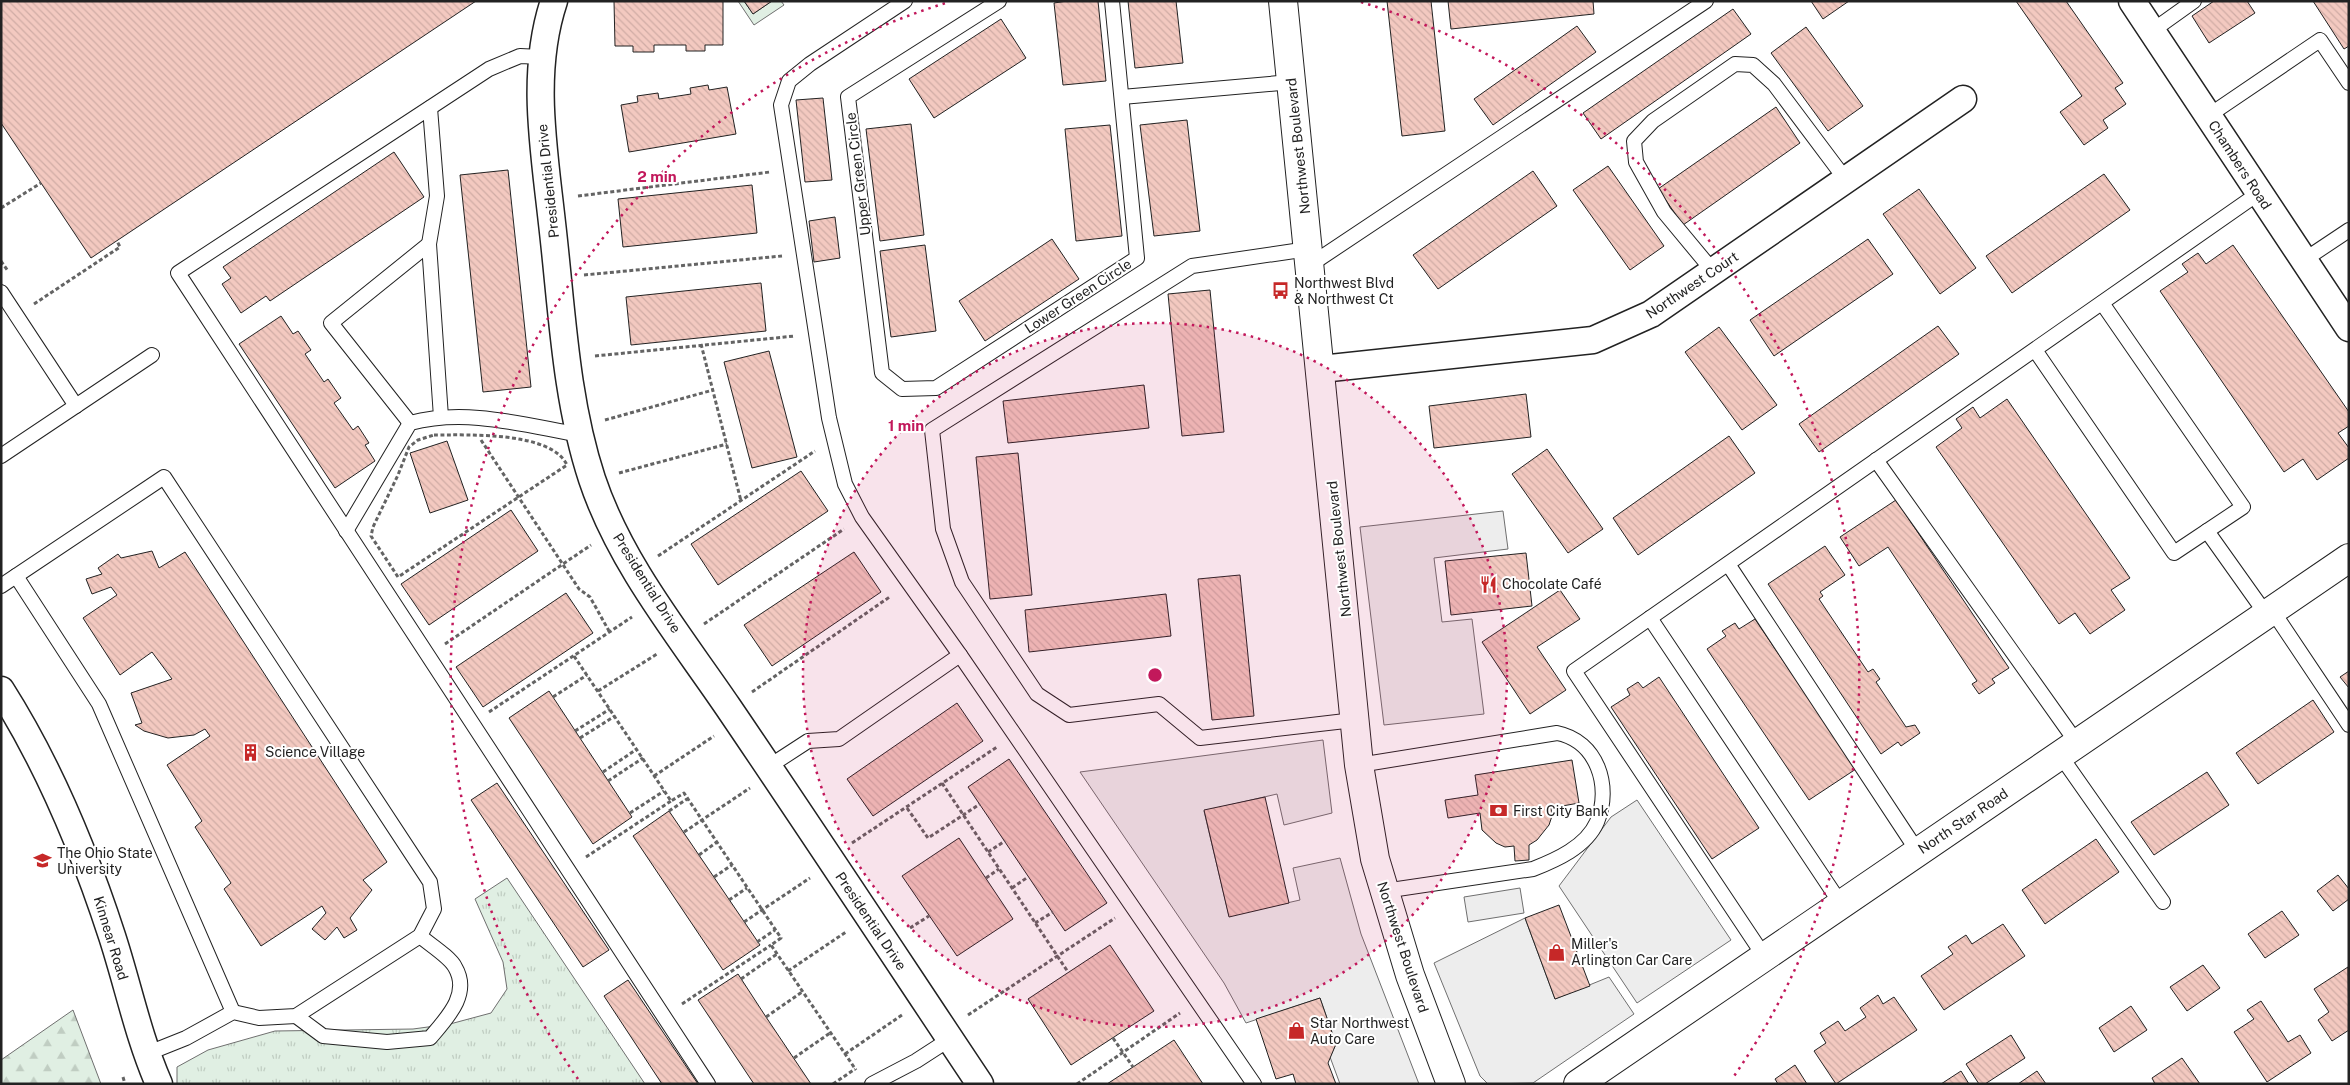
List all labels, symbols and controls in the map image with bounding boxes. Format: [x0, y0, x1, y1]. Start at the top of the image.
street label: Northwest Boulevard [1283, 77, 1313, 215]
street label: Upper Green Circle [842, 111, 874, 237]
street label: Chambers Road [2205, 118, 2275, 212]
street label: Presidential Drive [534, 123, 562, 239]
text: 2 min [637, 168, 677, 185]
street label: Northwest Court [1643, 248, 1741, 322]
street label: Lower Green Circle [1022, 255, 1134, 336]
place label: Northwest Blvd & Northwest Ct [1294, 275, 1394, 307]
bus stop icon: Northwest Blvd & Northwest Ct [1270, 281, 1290, 301]
text: 1 min [888, 417, 924, 434]
street label: Northwest Boulevard [1324, 480, 1354, 618]
street label: Presidential Drive [610, 530, 684, 636]
restaurant icon: Chocolate Café [1478, 574, 1498, 594]
place label: Chocolate Café [1502, 576, 1602, 592]
centre of rings [1146, 666, 1164, 684]
building icon: Science Village [241, 742, 261, 762]
place label: Science Village [265, 744, 365, 760]
street label: North Star Road [1915, 785, 2011, 857]
bank icon: First City Bank [1489, 801, 1509, 821]
place label: First City Bank [1513, 803, 1609, 819]
place label: The Ohio State University [57, 845, 153, 877]
school or university icon: The Ohio State University [33, 851, 53, 871]
street label: Presidential Drive [832, 869, 910, 973]
street label: Northwest Boulevard [1374, 879, 1432, 1015]
street label: Kinnear Road [91, 894, 131, 982]
place label: Miller's Arlington Car Care [1571, 936, 1692, 968]
shop icon: Miller's Arlington Car Care [1547, 942, 1567, 962]
place label: Star Northwest Auto Care [1310, 1015, 1409, 1047]
shop icon: Star Northwest Auto Care [1286, 1021, 1306, 1041]

